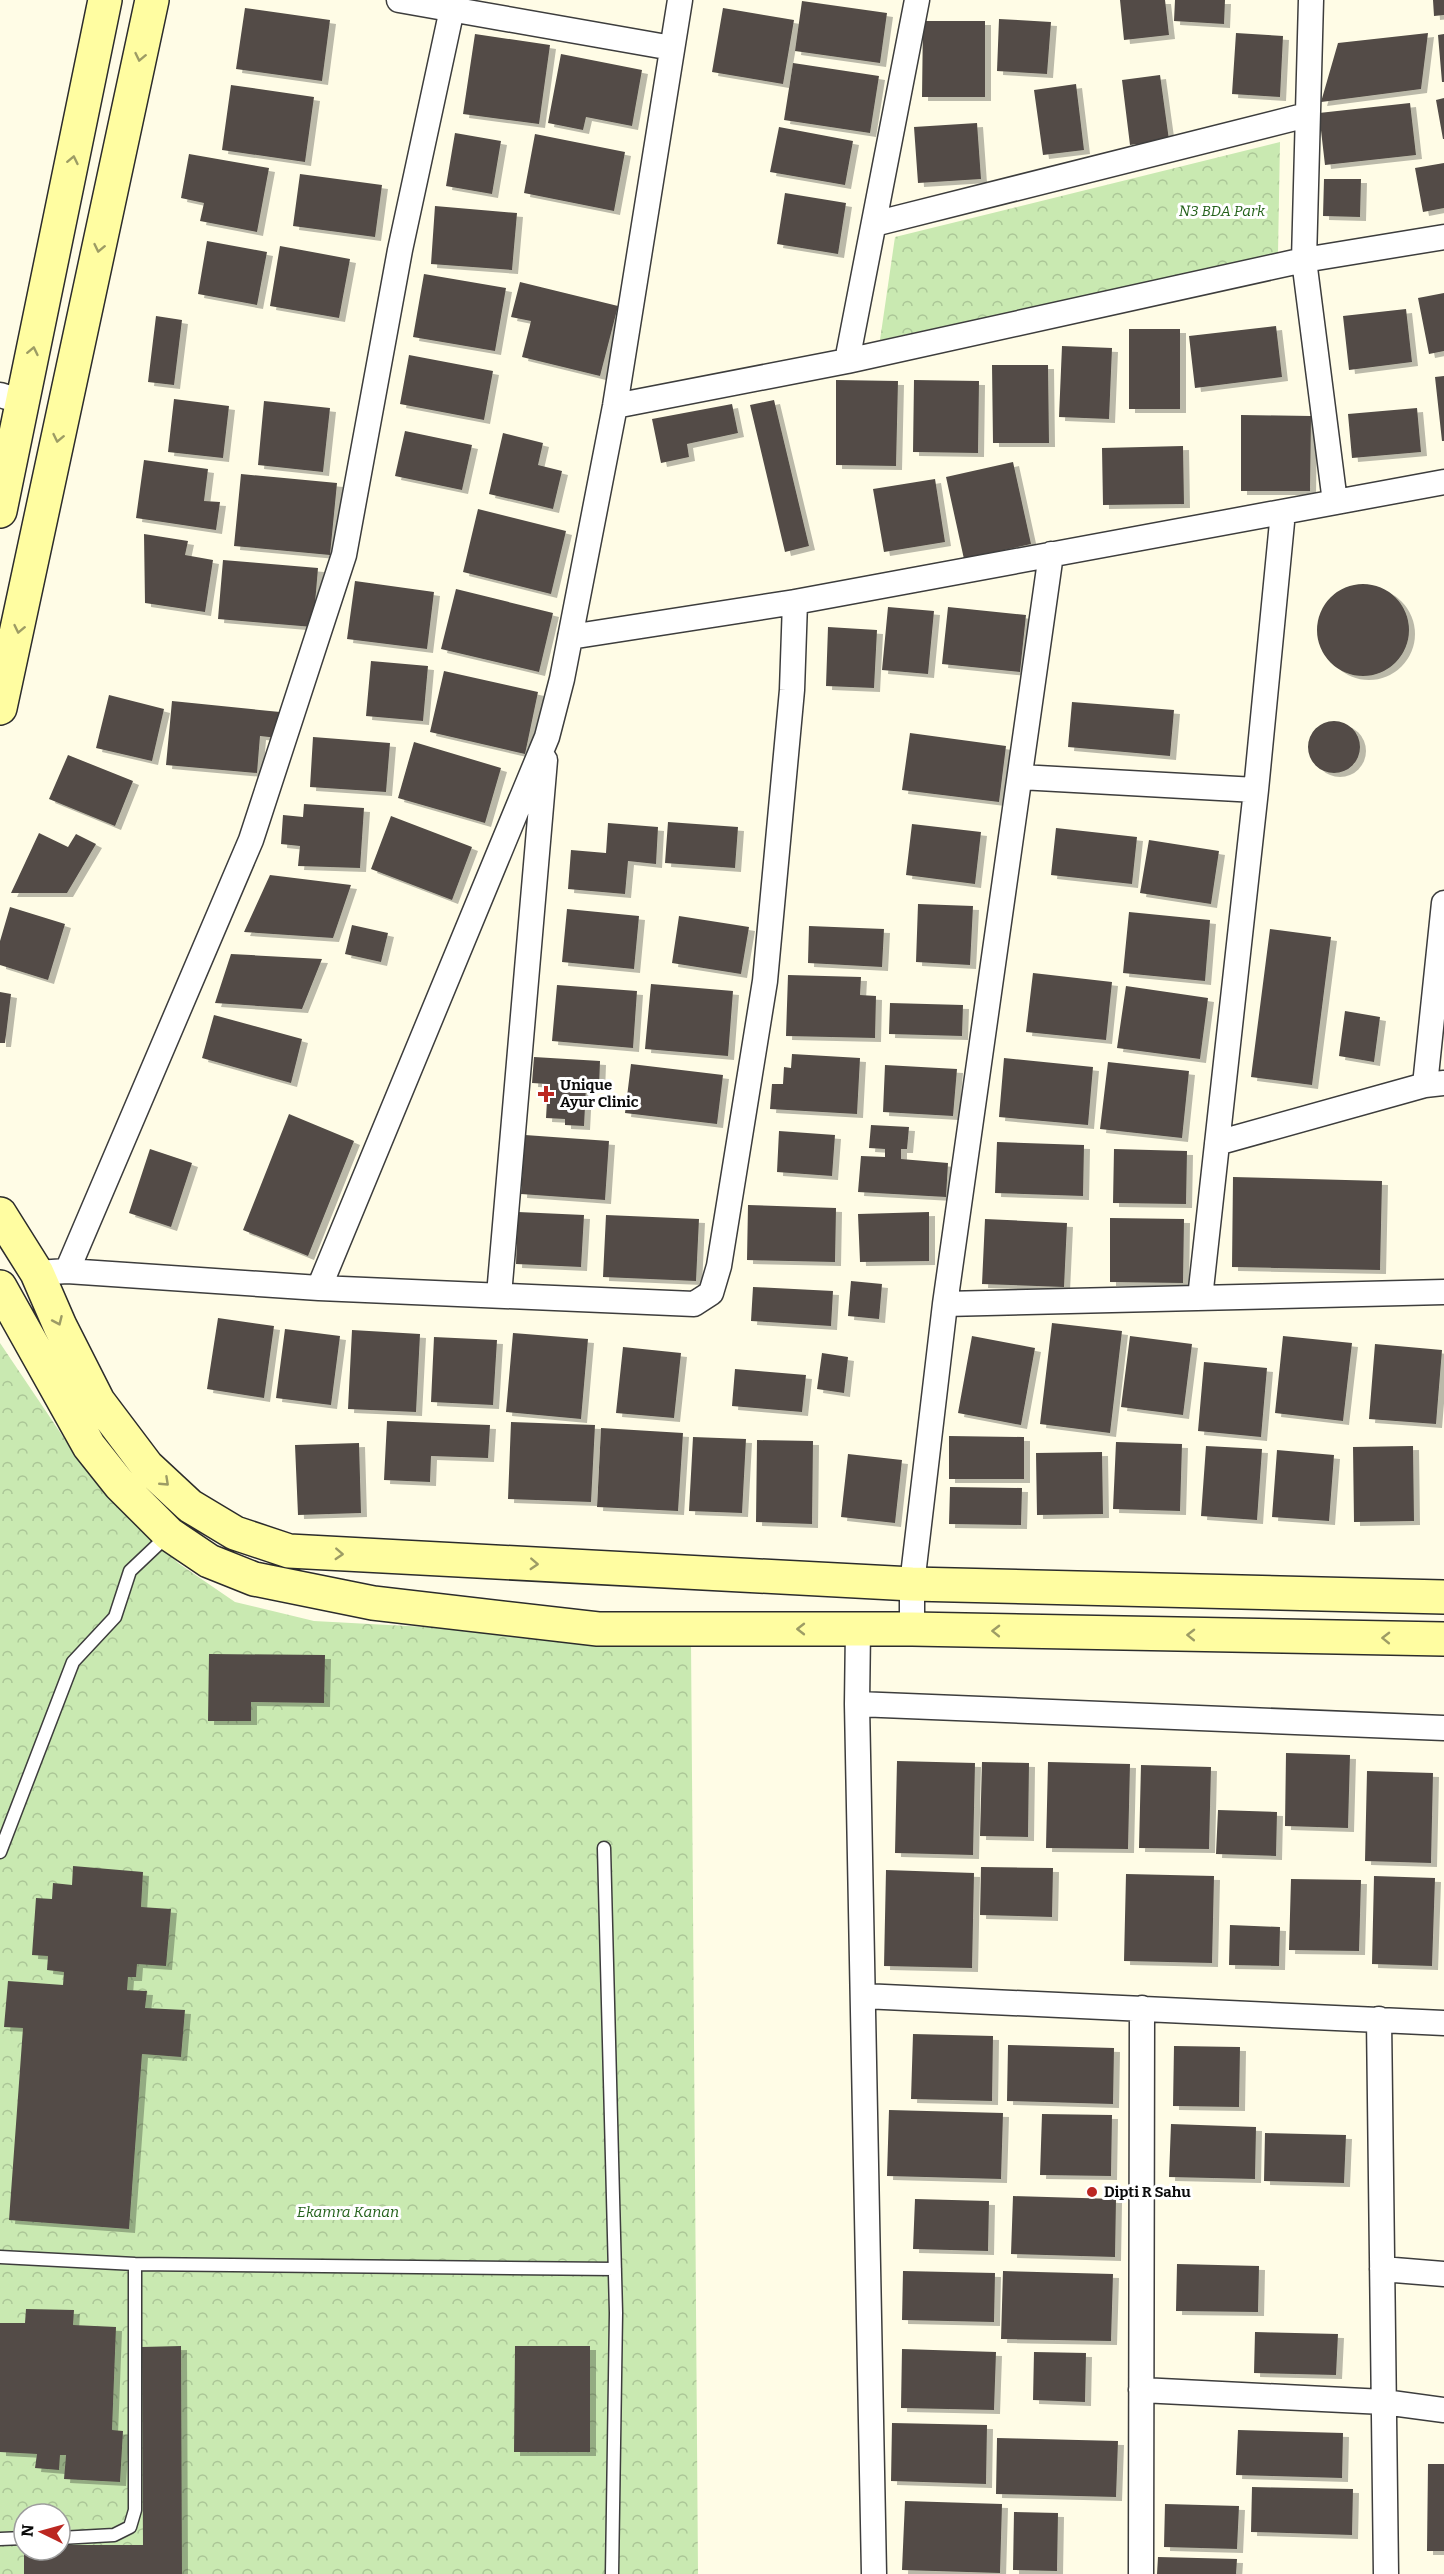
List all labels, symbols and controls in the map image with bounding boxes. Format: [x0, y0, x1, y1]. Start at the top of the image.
one-way arrow [134, 52, 147, 62]
one-way arrow [66, 155, 79, 165]
park label: N3 BDA Park [1179, 202, 1266, 220]
one-way arrow [93, 242, 106, 252]
one-way arrow [26, 346, 39, 356]
one-way arrow [52, 433, 65, 443]
one-way arrow [13, 624, 26, 634]
place label: Unique Ayur Clinic [560, 1076, 639, 1111]
marker: Unique Ayur Clinic [537, 1085, 555, 1103]
one-way arrow [50, 1314, 62, 1325]
one-way arrow [158, 1475, 168, 1486]
one-way arrow [335, 1547, 344, 1560]
one-way arrow [530, 1557, 539, 1570]
one-way arrow [796, 1623, 805, 1635]
one-way arrow [991, 1625, 1000, 1637]
one-way arrow [1186, 1629, 1195, 1641]
one-way arrow [1381, 1632, 1390, 1645]
place label: Dipti R Sahu [1104, 2183, 1191, 2201]
marker: Dipti R Sahu [1085, 2185, 1099, 2199]
park label: Ekamra Kanan [297, 2203, 399, 2221]
north arrow [12, 2502, 72, 2562]
text: N [18, 2524, 38, 2538]

